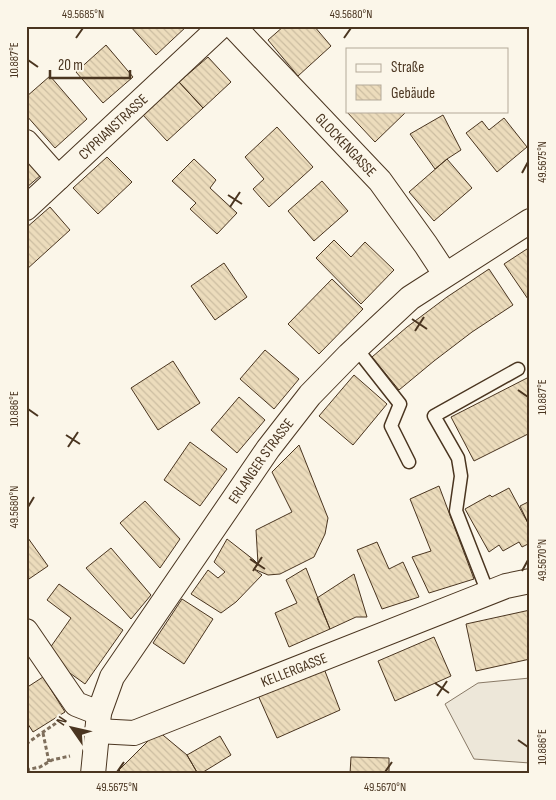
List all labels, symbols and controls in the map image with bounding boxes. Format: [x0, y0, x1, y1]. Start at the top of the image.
text: 49.5685°N [62, 7, 104, 22]
text: 49.5680°N [330, 7, 372, 22]
text: 10.887°E [7, 42, 22, 78]
scale bar [50, 48, 130, 80]
legend [346, 48, 508, 112]
text: 20 m [58, 56, 83, 75]
text: Straße [391, 58, 424, 77]
text: Gebäude [391, 84, 435, 103]
street label: CYPRIANSTRASSE [74, 90, 152, 164]
street label: GLOCKENGASSE [311, 109, 381, 181]
text: 49.5675°N [535, 141, 550, 183]
text: 10.887°E [535, 379, 550, 415]
text: 10.886°E [7, 391, 22, 427]
street label: ERLANGER STRASSE [224, 414, 298, 507]
text: 49.5680°N [7, 486, 22, 528]
text: 49.5670°N [535, 539, 550, 581]
street label: KELLERGASSE [258, 648, 330, 691]
north arrow [48, 702, 98, 752]
text: N [52, 713, 71, 729]
text: 10.886°E [535, 729, 550, 765]
text: 49.5675°N [96, 780, 138, 795]
text: 49.5670°N [364, 780, 406, 795]

